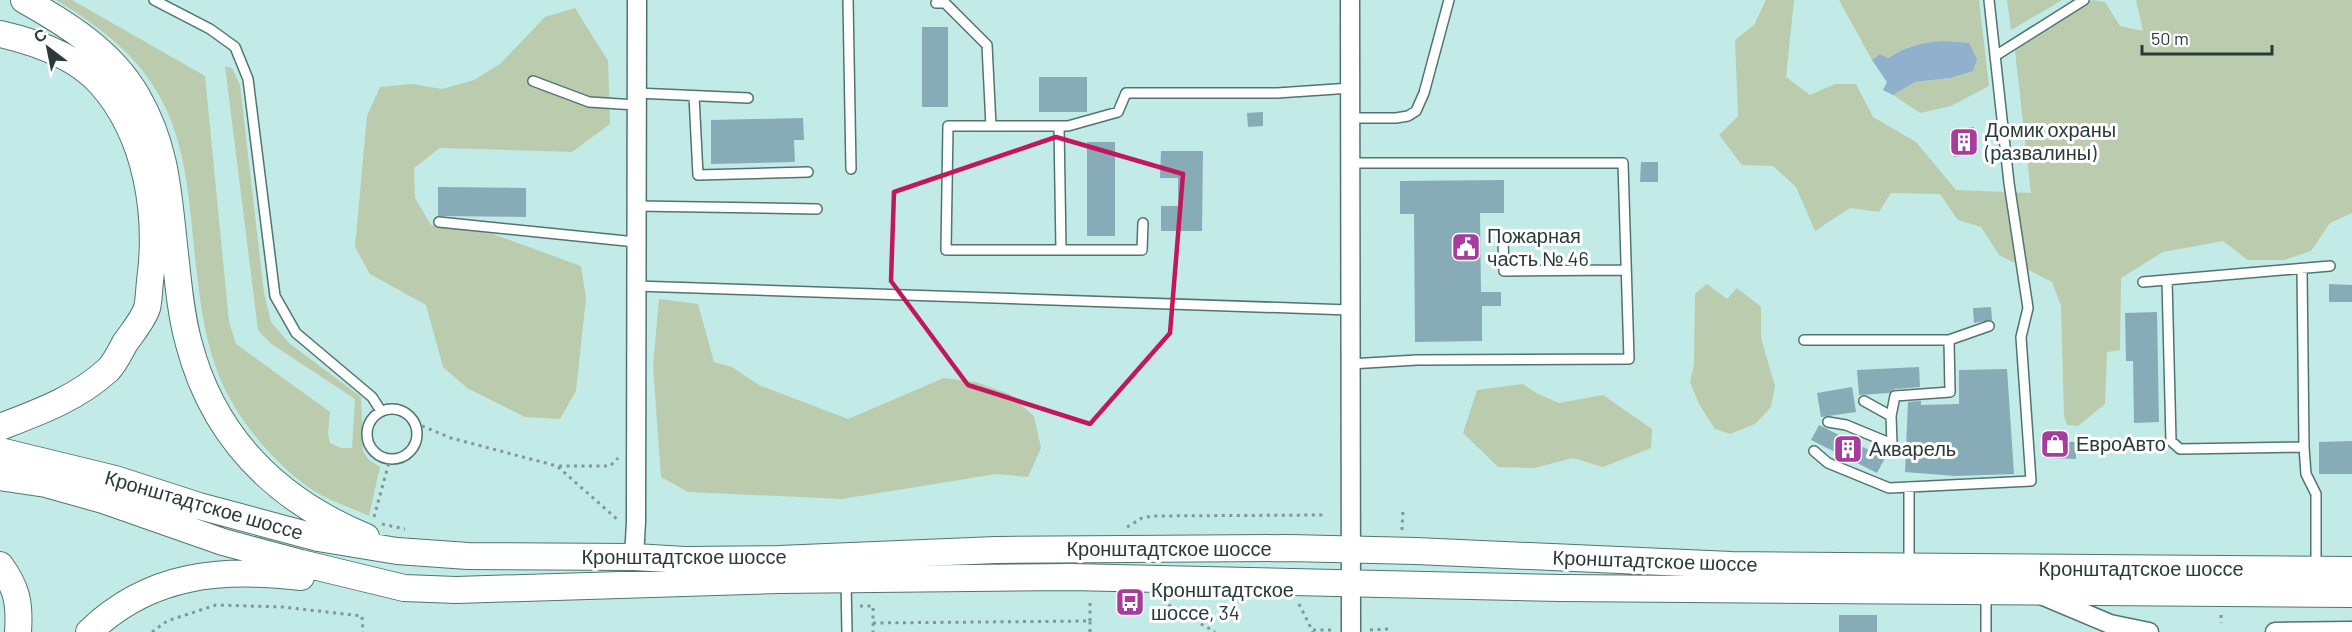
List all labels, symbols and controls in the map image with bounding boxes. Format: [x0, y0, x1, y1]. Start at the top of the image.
north arrow [18, 18, 78, 78]
scale bar [2142, 18, 2272, 56]
text: С [30, 24, 50, 46]
text: 50 m [2151, 27, 2189, 49]
place label: Домик охраны (развалины) [1984, 117, 2116, 164]
building icon: Домик охраны (развалины) [1948, 126, 1980, 158]
place label: Пожарная часть № 46 [1487, 223, 1589, 270]
public building icon: Пожарная часть № 46 [1450, 231, 1482, 263]
shop icon: ЕвроАвто [2039, 428, 2071, 460]
place label: ЕвроАвто [2076, 431, 2166, 455]
building icon: Акварель [1832, 433, 1864, 465]
place label: Акварель [1869, 436, 1956, 460]
street label: Кронштадтское шоссе [102, 464, 306, 544]
street label: Кронштадтское шоссе [1066, 536, 1272, 560]
street label: Кронштадтское шоссе [581, 544, 787, 568]
street label: Кронштадтское шоссе [1552, 544, 1758, 576]
street label: Кронштадтское шоссе [2038, 556, 2244, 580]
place label: Кронштадтское шоссе, 34 [1151, 577, 1294, 624]
bus stop icon: Кронштадтское шоссе, 34 [1114, 586, 1146, 618]

